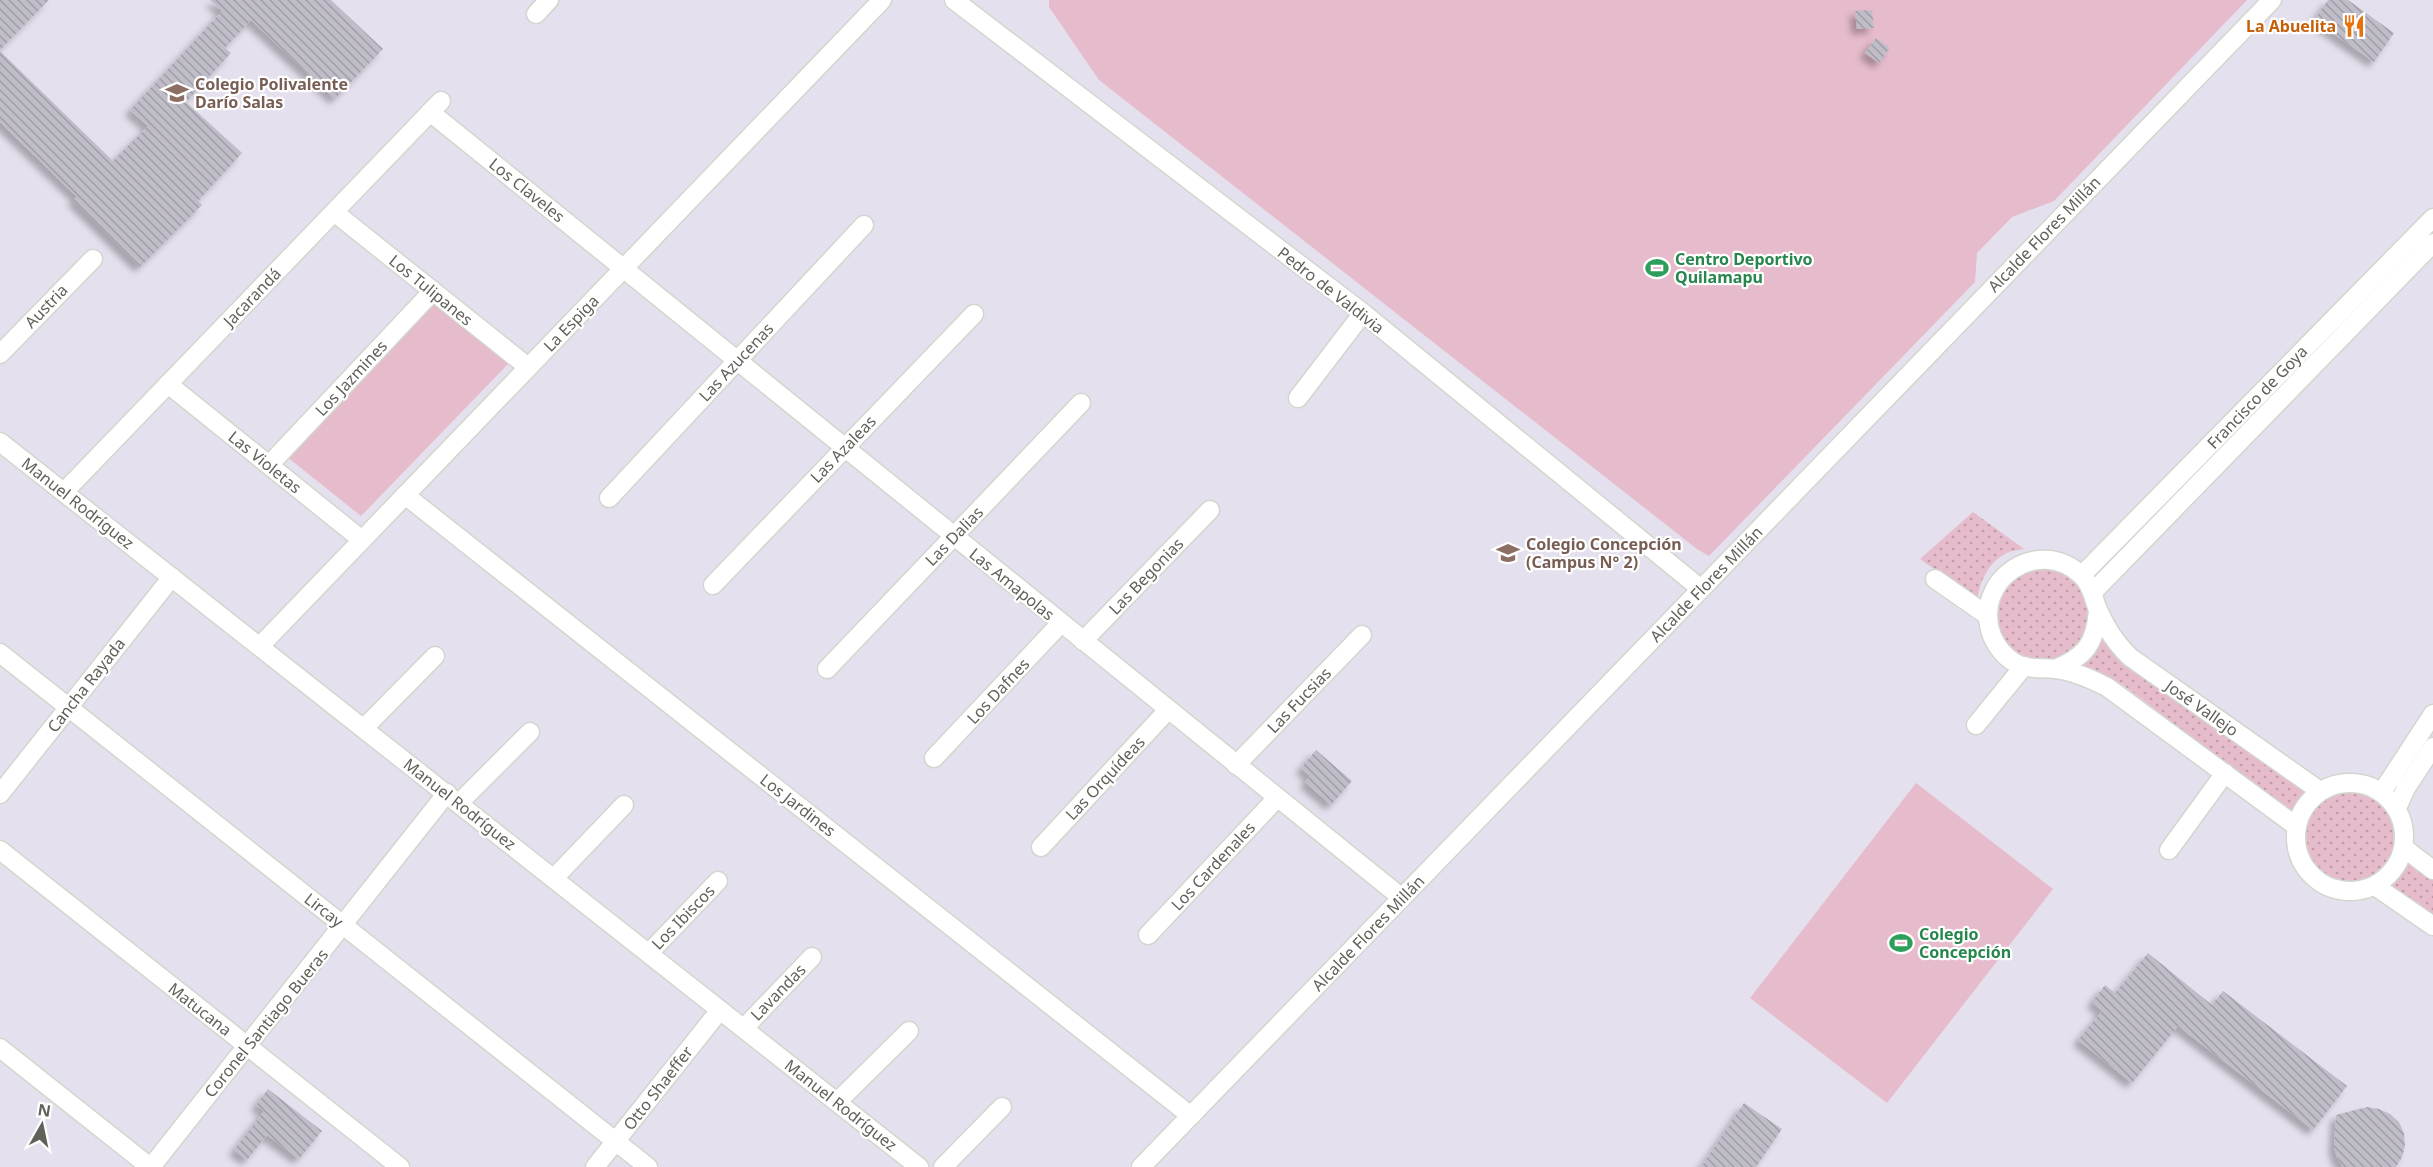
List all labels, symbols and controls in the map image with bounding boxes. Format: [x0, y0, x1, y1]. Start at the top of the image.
restaurant icon: La Abuelita [2341, 13, 2367, 39]
place label: La Abuelita [2246, 15, 2336, 37]
place label: Colegio Polivalente Darío Salas [195, 73, 348, 113]
school or university icon: Colegio Polivalente Darío Salas [164, 80, 190, 106]
street label: Los Claveles [485, 153, 569, 227]
street label: Alcalde Flores Millán [1983, 171, 2105, 297]
street label: Pedro de Valdivia [1273, 242, 1389, 338]
place label: Centro Deportivo Quilamapu [1675, 248, 1813, 288]
street label: Los Tulipanes [385, 250, 477, 330]
sports icon: Centro Deportivo Quilamapu [1644, 255, 1670, 281]
street label: Jacarandá [217, 263, 286, 333]
street label: Austria [20, 279, 72, 333]
street label: La Espiga [538, 290, 604, 356]
street label: Las Azucenas [694, 318, 778, 406]
street label: Los Jazmines [310, 335, 392, 421]
street label: Francisco de Goya [2202, 341, 2312, 453]
street label: Las Azaleas [805, 411, 881, 487]
street label: Las Violetas [224, 426, 306, 498]
street label: Manuel Rodríguez [17, 452, 139, 554]
street label: Las Dalias [920, 501, 988, 571]
street label: Alcalde Flores Millán [1645, 521, 1767, 647]
street label: Las Begonias [1104, 533, 1188, 619]
place label: Colegio Concepción (Campus N° 2) [1526, 533, 1682, 573]
school or university icon: Colegio Concepción (Campus N° 2) [1495, 540, 1521, 566]
street label: Las Amapolas [965, 543, 1059, 625]
street label: Cancha Rayada [42, 633, 130, 737]
street label: Los Dafnes [962, 653, 1034, 729]
street label: Las Fucsias [1262, 662, 1336, 738]
street label: José Vallejo [2160, 674, 2243, 741]
street label: Las Orquídeas [1060, 731, 1150, 825]
street label: Manuel Rodríguez [399, 753, 521, 855]
street label: Los Jardines [756, 769, 840, 841]
street label: Los Cardenales [1166, 817, 1260, 915]
street label: Alcalde Flores Millán [1307, 870, 1429, 996]
street label: Los Ibiscos [647, 880, 719, 954]
street label: Lircay [300, 888, 349, 933]
place label: Colegio Concepción [1919, 923, 2011, 963]
sports icon: Colegio Concepción [1888, 930, 1914, 956]
street label: Coronel Santiago Bueras [199, 944, 333, 1102]
street label: Lavandas [745, 959, 811, 1025]
street label: Matucana [164, 977, 236, 1041]
street label: Otto Shaeffer [618, 1041, 698, 1135]
street label: Manuel Rodríguez [780, 1054, 902, 1156]
north arrow [12, 1095, 72, 1155]
text: N [36, 1098, 52, 1122]

